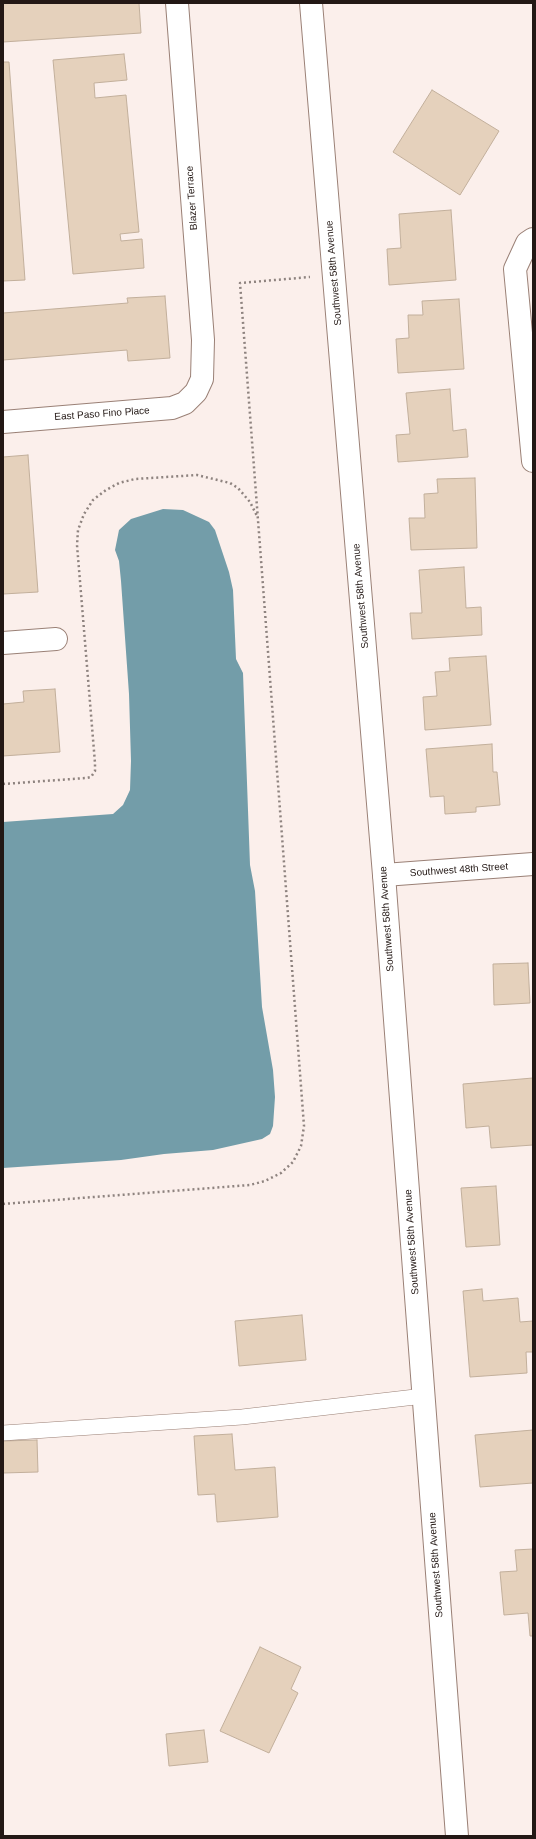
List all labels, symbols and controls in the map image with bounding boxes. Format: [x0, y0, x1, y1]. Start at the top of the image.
street label: Blazer Terrace [184, 165, 200, 231]
street label: Southwest 58th Avenue [323, 220, 345, 326]
street label: East Paso Fino Place [54, 405, 150, 423]
street label: Southwest 58th Avenue [350, 543, 372, 649]
street label: Southwest 48th Street [410, 861, 508, 879]
street label: Southwest 58th Avenue [377, 866, 397, 972]
street label: Southwest 58th Avenue [402, 1189, 422, 1295]
street label: Southwest 58th Avenue [426, 1512, 446, 1618]

